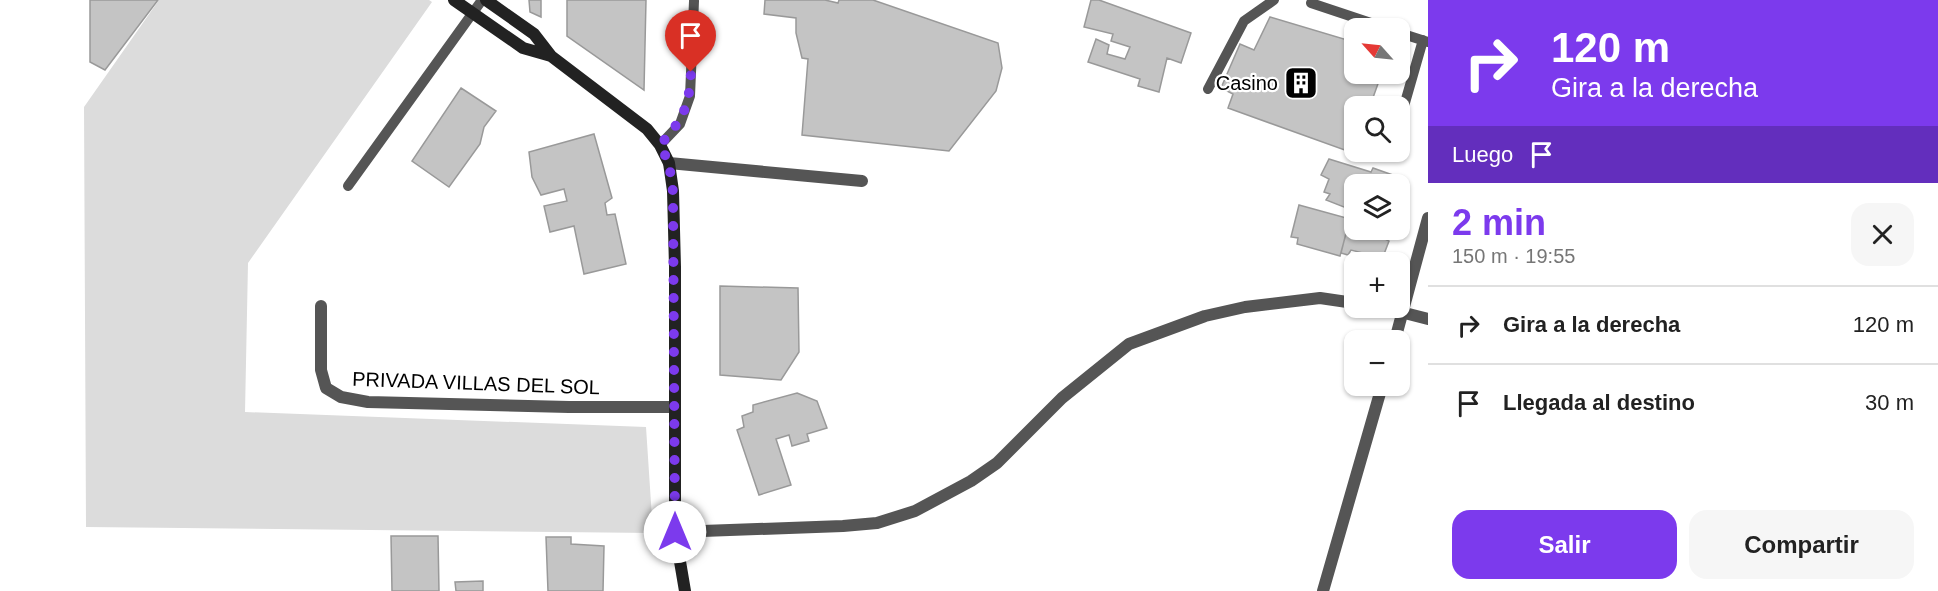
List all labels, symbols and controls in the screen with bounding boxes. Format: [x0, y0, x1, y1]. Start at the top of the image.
pin [665, 10, 716, 72]
north arrow [1344, 18, 1410, 84]
map controls [1344, 18, 1410, 396]
icon: arrive [674, 19, 707, 52]
icon: right [1452, 24, 1530, 102]
text: 120 m [1551, 24, 1670, 71]
building icon: Casino [1283, 65, 1319, 101]
place label: Casino [1216, 72, 1278, 94]
text: Gira a la derecha [1551, 73, 1758, 103]
button: search [1344, 96, 1410, 162]
icon: arrive [1525, 138, 1558, 171]
text: Luego [1452, 142, 1513, 167]
button: layers [1344, 174, 1410, 240]
text: 2 min [1452, 202, 1546, 243]
button: close [1851, 203, 1914, 266]
text: 150 m · 19:55 [1452, 245, 1575, 267]
button: + [1344, 252, 1410, 318]
icon: right [1452, 309, 1485, 342]
text: Gira a la derecha [1503, 312, 1680, 337]
text: 120 m [1853, 312, 1914, 337]
button: − [1344, 330, 1410, 396]
street label: PRIVADA VILLAS DEL SOL [352, 368, 600, 398]
icon: arrive [1452, 387, 1485, 420]
text: Llegada al destino [1503, 390, 1695, 415]
text: 30 m [1865, 390, 1914, 415]
position arrow [643, 500, 707, 564]
button: Salir [1452, 510, 1677, 579]
button: Compartir [1689, 510, 1914, 579]

